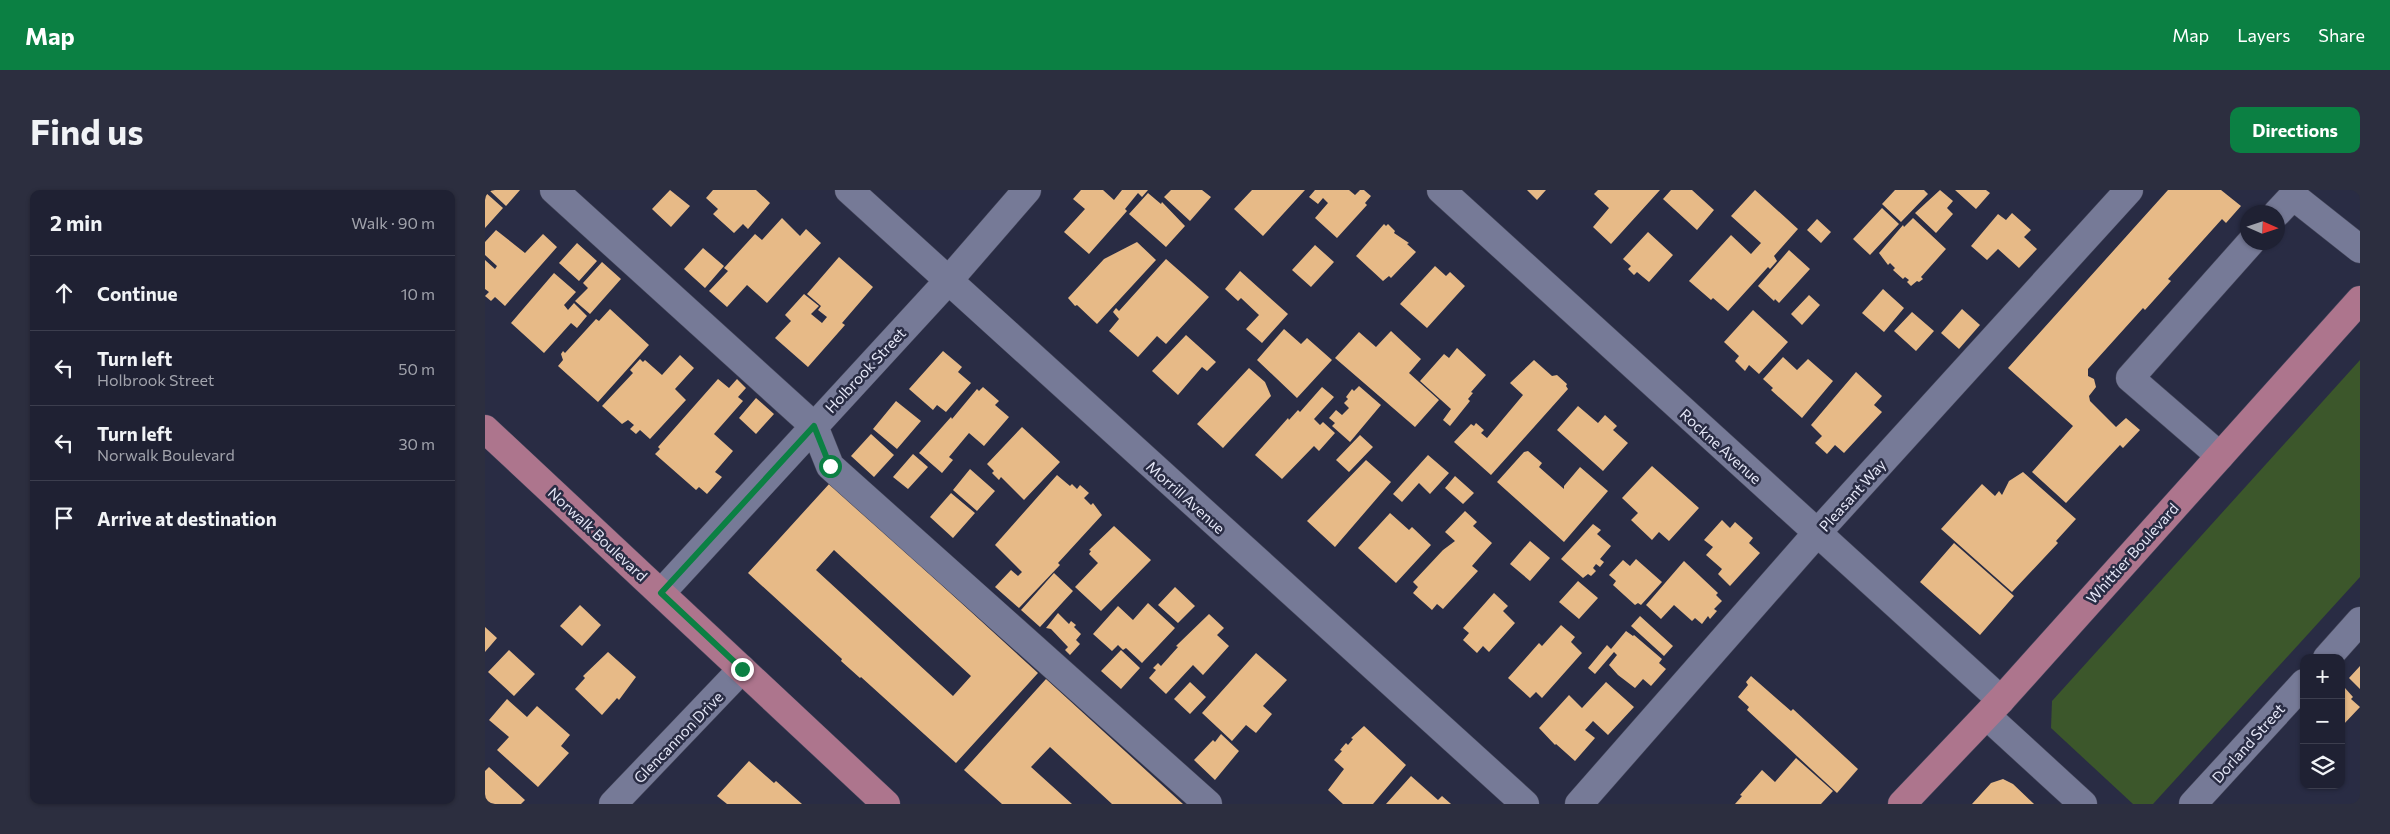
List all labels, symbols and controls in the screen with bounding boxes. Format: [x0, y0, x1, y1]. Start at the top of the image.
text: Map [25, 21, 75, 50]
text: Map [2172, 24, 2209, 46]
text: Layers [2237, 24, 2290, 46]
text: Share [2318, 24, 2365, 46]
button: Directions [2230, 107, 2360, 153]
text: Find us [30, 109, 144, 152]
north arrow [2240, 205, 2285, 250]
text: 2 min [50, 210, 102, 235]
text: Walk · 90 m [351, 213, 435, 232]
icon: ahead [50, 279, 78, 307]
text: Continue [97, 282, 177, 305]
text: 10 m [401, 284, 435, 303]
street label: Holbrook Street [821, 324, 909, 416]
text: Turn left [97, 347, 172, 370]
icon: left [50, 354, 78, 382]
text: 50 m [398, 359, 435, 378]
text: Holbrook Street [97, 370, 214, 389]
street label: Rockne Avenue [1677, 405, 1766, 487]
text: Turn left [97, 422, 172, 445]
icon: left [50, 429, 78, 457]
text: 30 m [398, 434, 435, 453]
text: Norwalk Boulevard [97, 445, 235, 464]
route start [819, 455, 842, 478]
street label: Pleasant Way [1815, 455, 1889, 535]
street label: Morrill Avenue [1143, 457, 1229, 537]
street label: Norwalk Boulevard [545, 483, 651, 585]
street label: Whittier Boulevard [2082, 499, 2182, 607]
icon: arrive [50, 504, 78, 532]
text: Arrive at destination [97, 507, 277, 530]
map controls [2300, 654, 2345, 789]
button: + [2300, 654, 2345, 699]
route end [731, 658, 754, 681]
street label: Glencannon Drive [630, 687, 726, 787]
button: − [2300, 699, 2345, 744]
street label: Dorland Street [2208, 700, 2288, 786]
button: layers [2300, 744, 2345, 789]

